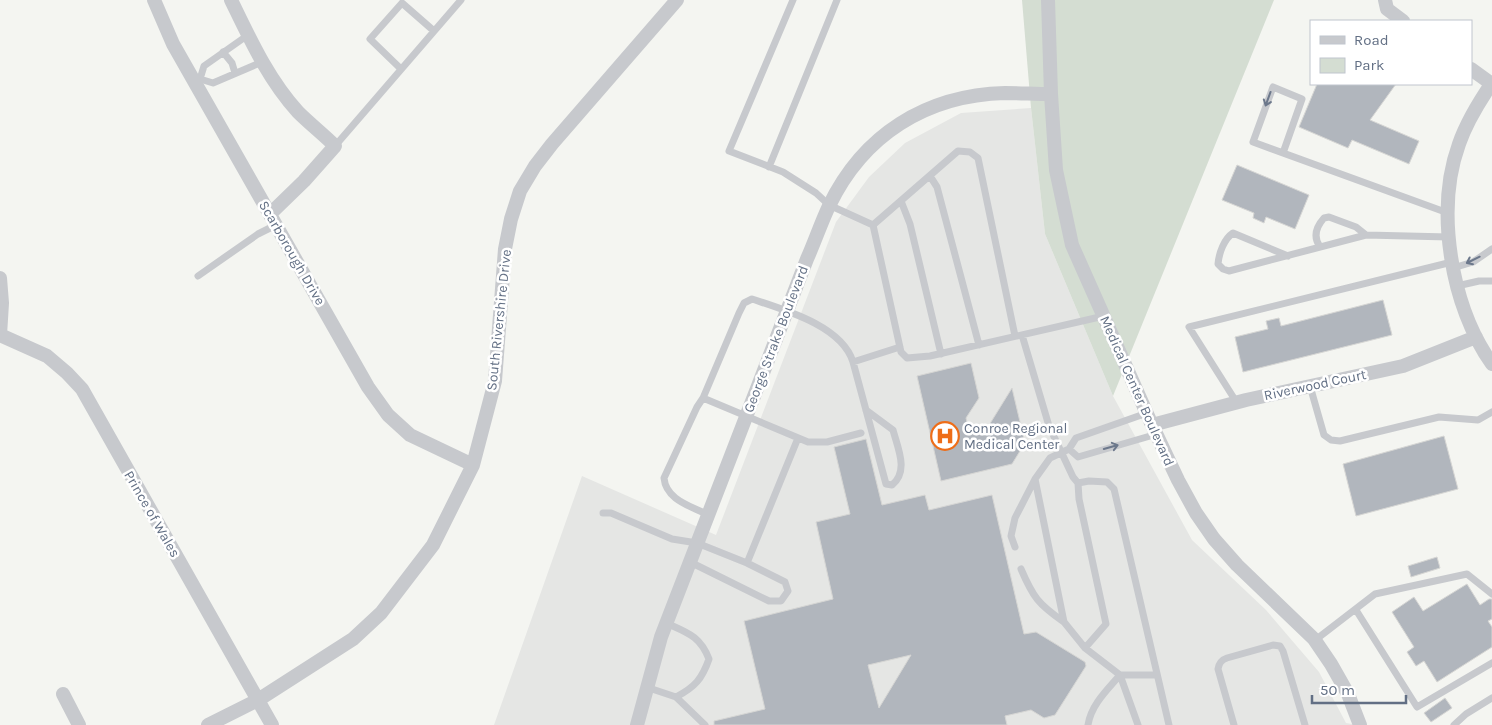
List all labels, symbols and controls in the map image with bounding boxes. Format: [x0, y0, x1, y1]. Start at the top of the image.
legend [1310, 20, 1472, 85]
text: Road [1354, 31, 1389, 49]
text: Park [1354, 56, 1384, 74]
one-way arrow [1263, 91, 1272, 107]
street label: Scarborough Drive [255, 198, 329, 308]
street label: South Rivershire Drive [483, 249, 515, 391]
one-way arrow [1466, 256, 1481, 266]
street label: George Strake Boulevard [740, 263, 812, 415]
street label: Medical Center Boulevard [1096, 313, 1178, 469]
street label: Riverwood Court [1262, 366, 1368, 404]
place label: Conroe Regional Medical Center [964, 420, 1067, 453]
hospital icon: Conroe Regional Medical Center [930, 421, 960, 451]
one-way arrow [1103, 442, 1119, 451]
street label: Prince of Wales [120, 468, 184, 560]
scale bar [1312, 672, 1406, 704]
text: 50 m [1320, 681, 1355, 699]

